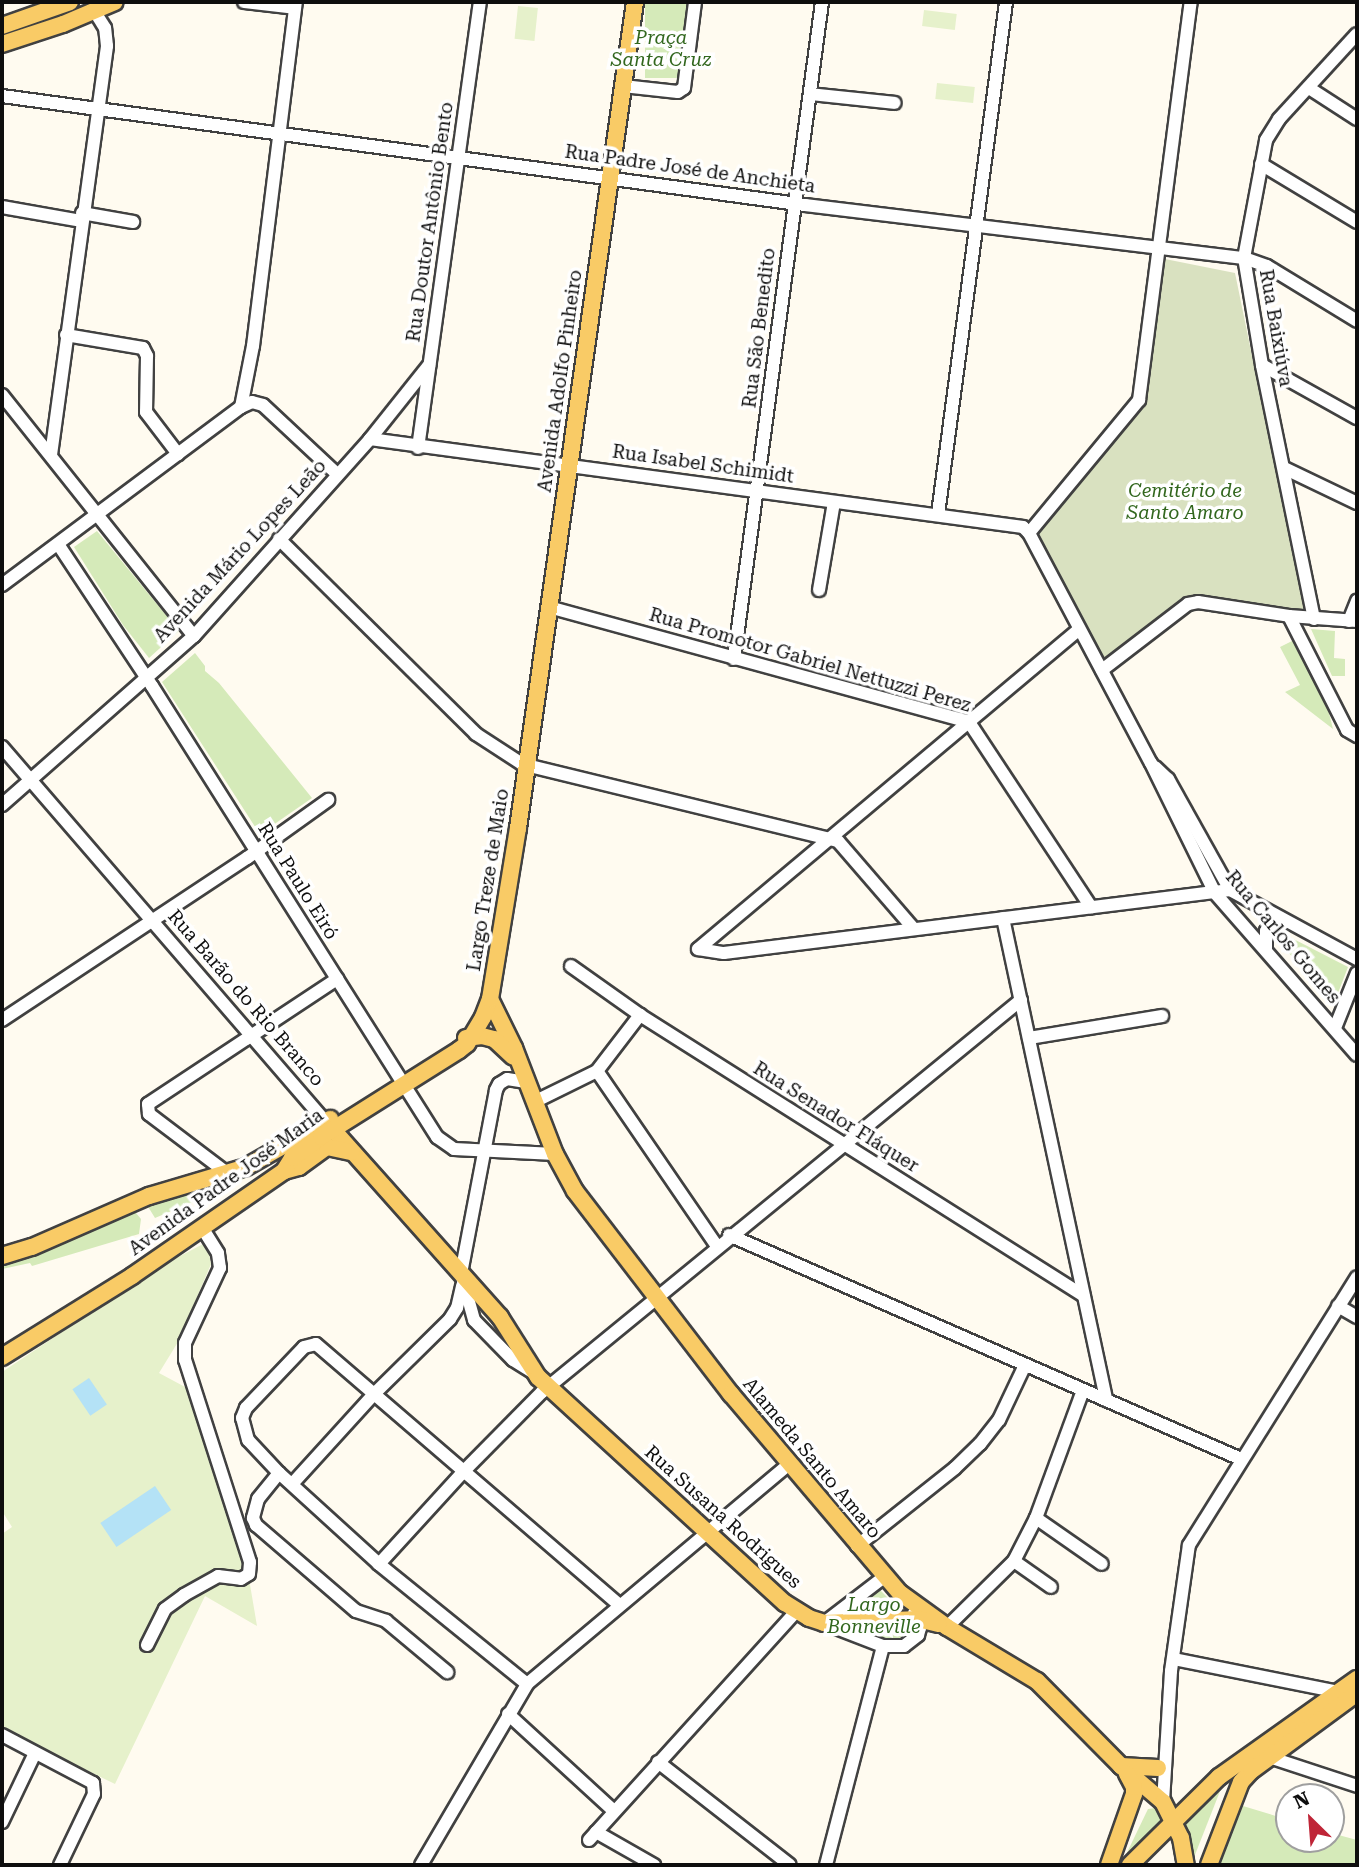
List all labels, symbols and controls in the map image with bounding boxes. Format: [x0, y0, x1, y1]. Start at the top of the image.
park label: Praça Santa Cruz [611, 27, 711, 71]
street label: Rua Doutor Antônio Bento [402, 100, 458, 344]
street label: Rua Padre José de Anchieta [563, 140, 817, 198]
street label: Rua São Benedito [738, 247, 780, 409]
street label: Avenida Adolfo Pinheiro [533, 268, 587, 494]
street label: Rua Baixiúva [1254, 268, 1298, 388]
street label: Rua Isabel Schimidt [611, 440, 795, 488]
street label: Avenida Mário Lopes Leão [149, 455, 331, 647]
park label: Cemitério de Santo Amaro [1126, 480, 1244, 524]
street label: Rua Promotor Gabriel Nettuzzi Perez [647, 603, 973, 717]
street label: Largo Treze de Maio [462, 787, 514, 973]
street label: Rua Paulo Eiró [253, 818, 343, 944]
street label: Rua Carlos Gomes [1221, 866, 1345, 1008]
street label: Rua Barão do Rio Branco [163, 905, 329, 1091]
street label: Rua Senador Fláquer [749, 1057, 923, 1177]
street label: Avenida Padre José Maria [124, 1104, 328, 1260]
street label: Alameda Santo Amaro [738, 1373, 886, 1543]
street label: Rua Susana Rodrigues [640, 1441, 806, 1593]
park label: Largo Bonneville [827, 1594, 921, 1638]
north arrow [1275, 1783, 1345, 1853]
text: N [1290, 1787, 1313, 1814]

